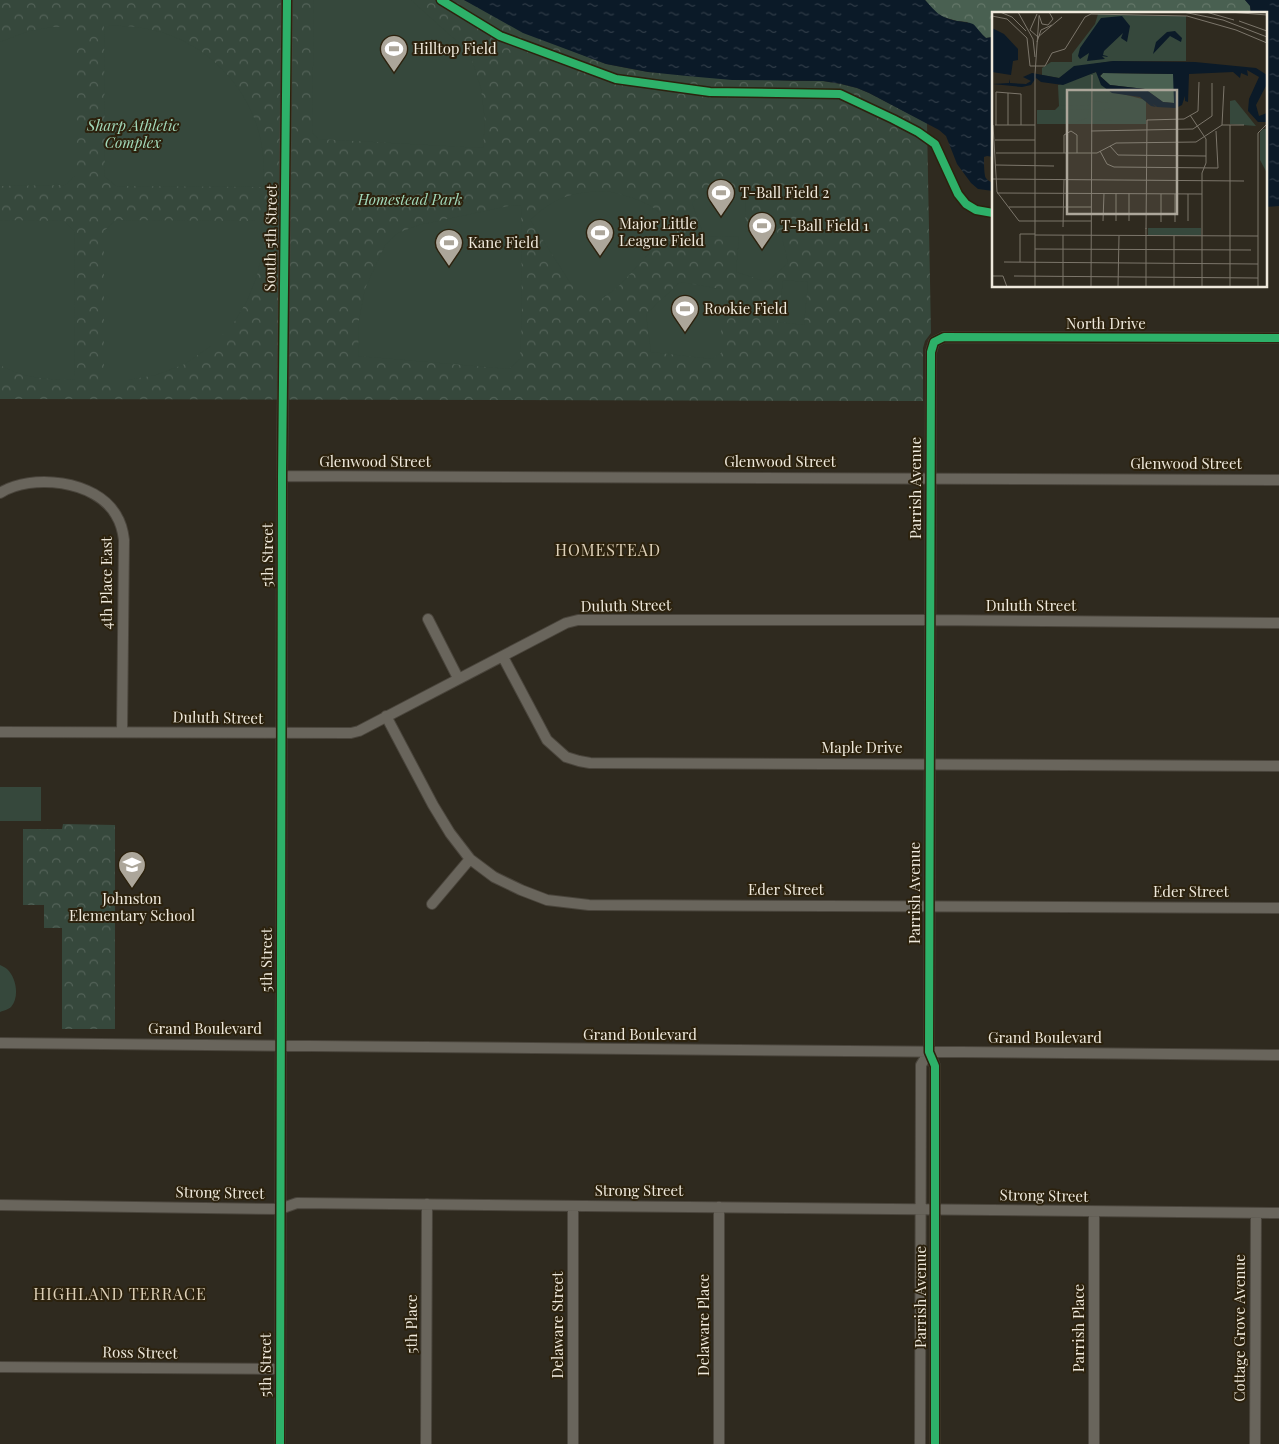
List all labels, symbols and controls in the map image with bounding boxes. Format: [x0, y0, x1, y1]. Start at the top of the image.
inset map [992, 12, 1266, 288]
sports icon: Hilltop Field [379, 34, 409, 73]
place label: Hilltop Field [413, 38, 497, 58]
park label: Sharp Athletic Complex [86, 115, 179, 152]
sports icon: T-Ball Field 2 [706, 178, 736, 217]
place label: T-Ball Field 2 [740, 182, 829, 202]
street label: South 5th Street [259, 184, 281, 292]
park label: Homestead Park [357, 189, 462, 209]
sports icon: T-Ball Field 1 [747, 211, 777, 250]
place label: Major Little League Field [619, 213, 705, 250]
place label: T-Ball Field 1 [781, 215, 869, 235]
sports icon: Major Little League Field [585, 218, 615, 257]
sports icon: Kane Field [434, 228, 464, 267]
place label: Kane Field [468, 232, 539, 252]
sports icon: Rookie Field [670, 294, 700, 333]
place label: Rookie Field [704, 298, 788, 318]
street label: North Drive [1066, 313, 1146, 333]
street label: Parrish Avenue [905, 437, 925, 539]
street label: Glenwood Street [319, 451, 431, 471]
street label: Glenwood Street [724, 451, 836, 471]
street label: Glenwood Street [1130, 453, 1242, 473]
street label: 5th Street [257, 522, 277, 587]
street label: 4th Place East [96, 536, 116, 629]
district label: HOMESTEAD [555, 539, 661, 560]
street label: Duluth Street [580, 594, 672, 616]
street label: Duluth Street [986, 595, 1077, 615]
street label: Duluth Street [172, 706, 264, 728]
street label: Maple Drive [821, 737, 903, 757]
street label: Parrish Avenue [904, 842, 924, 944]
school or university icon: Johnston Elementary School [117, 850, 147, 889]
street label: Eder Street [748, 879, 825, 899]
street label: Eder Street [1153, 881, 1230, 901]
place label: Johnston Elementary School [69, 888, 195, 925]
street label: 5th Street [256, 927, 276, 992]
street label: Grand Boulevard [148, 1018, 262, 1038]
street label: Grand Boulevard [583, 1024, 697, 1044]
street label: Grand Boulevard [988, 1027, 1102, 1047]
street label: Strong Street [595, 1180, 684, 1200]
street label: Strong Street [175, 1181, 265, 1203]
street label: Strong Street [999, 1184, 1089, 1206]
street label: Parrish Avenue [910, 1246, 930, 1348]
street label: Cottage Grove Avenue [1229, 1254, 1249, 1402]
street label: Delaware Street [547, 1271, 567, 1379]
street label: Delaware Place [693, 1274, 713, 1376]
district label: HIGHLAND TERRACE [33, 1283, 207, 1304]
street label: Parrish Place [1068, 1284, 1088, 1372]
street label: 5th Place [401, 1294, 421, 1354]
street label: 5th Street [255, 1332, 275, 1397]
street label: Ross Street [102, 1341, 179, 1363]

